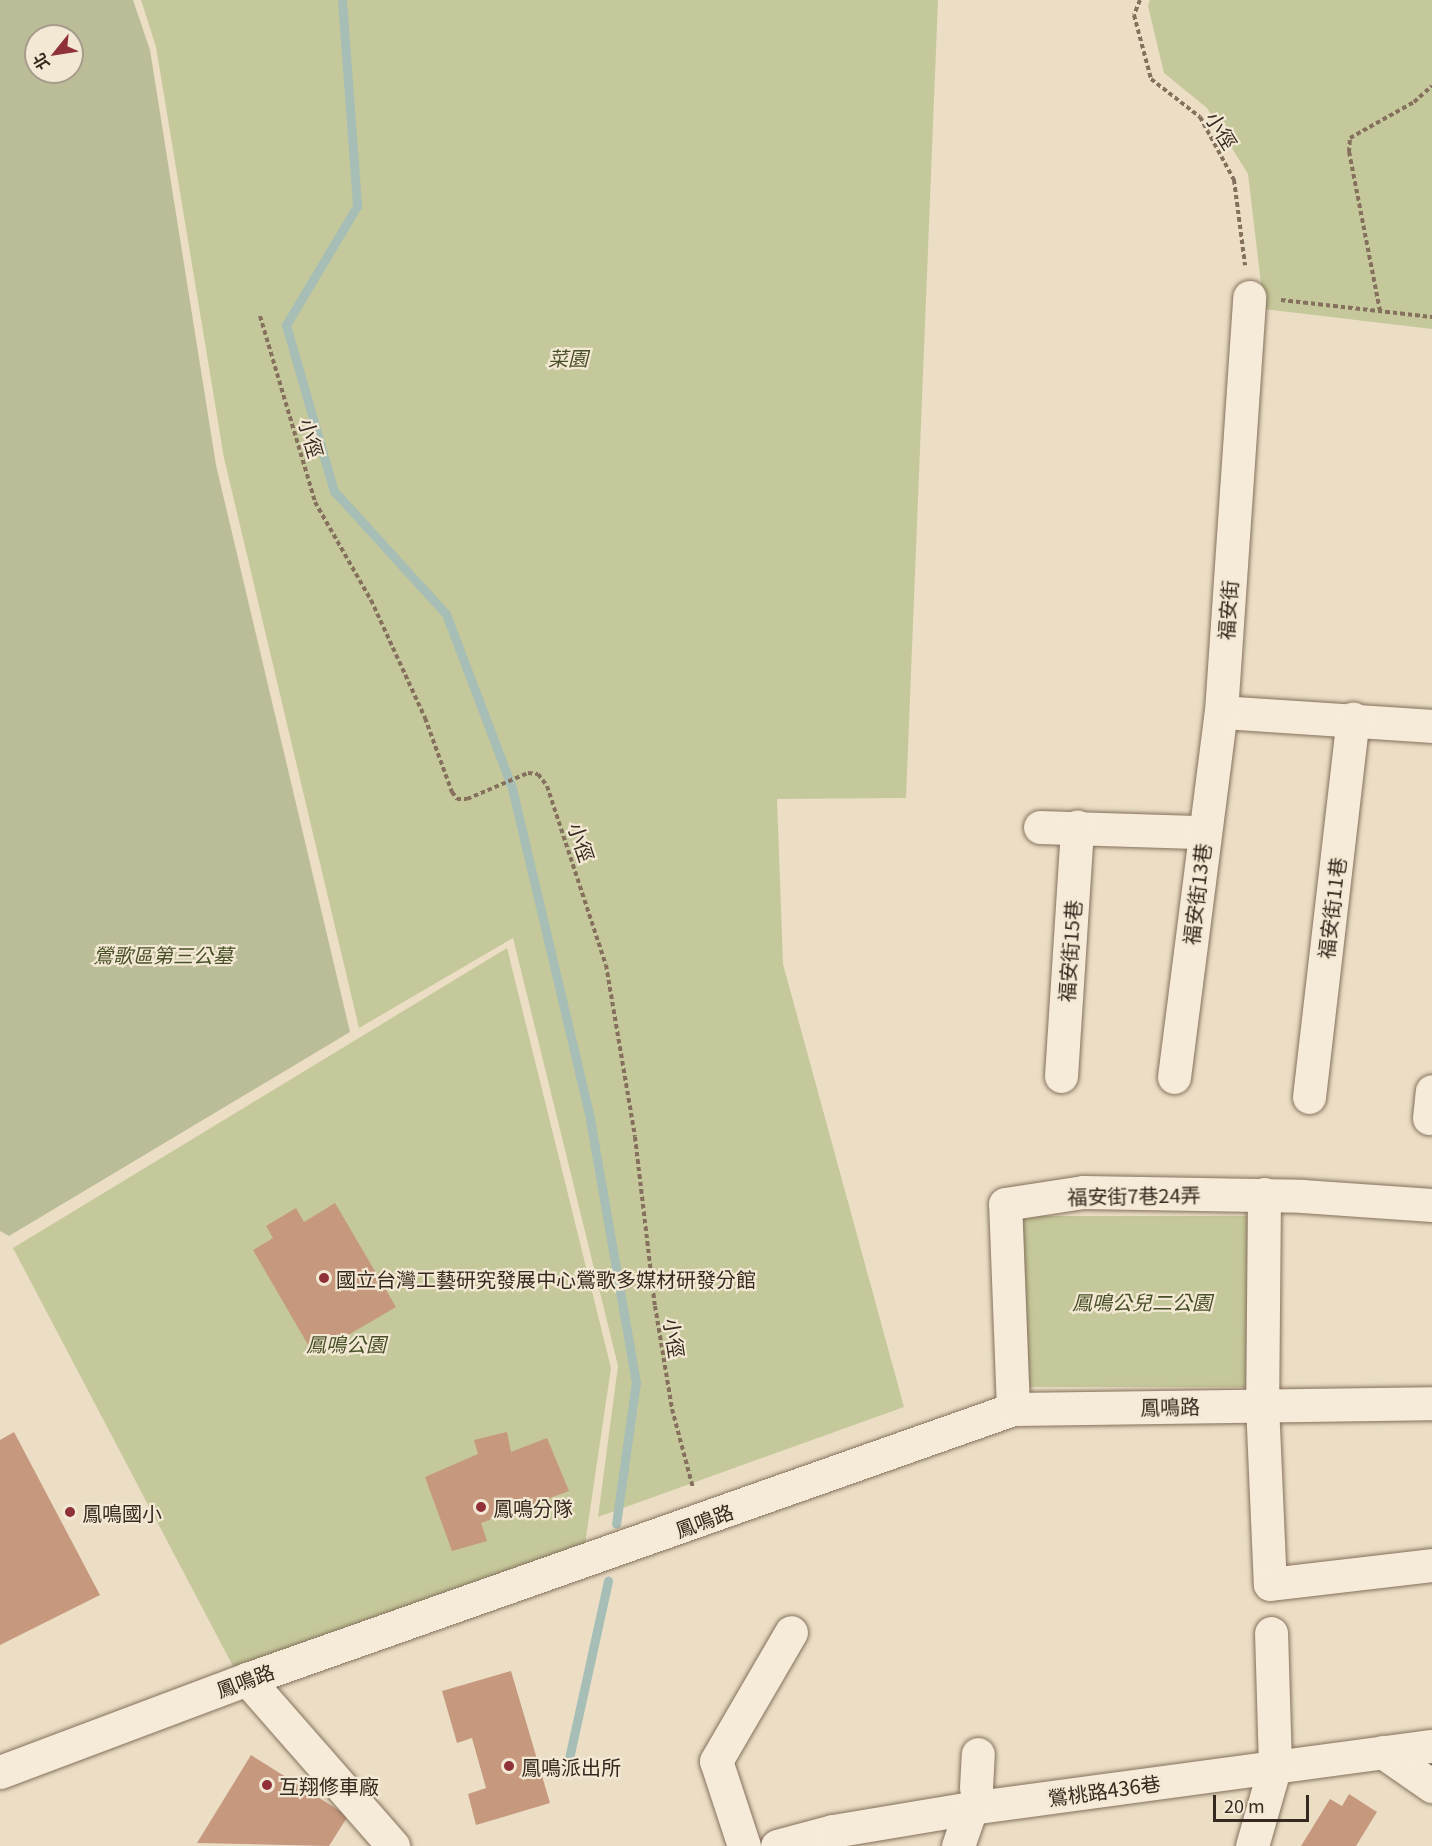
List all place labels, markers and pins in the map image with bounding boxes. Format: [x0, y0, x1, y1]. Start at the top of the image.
place label: 國立台灣工藝研究發展中心鶯歌多媒材研發分館 [336, 1266, 756, 1290]
marker: 國立台灣工藝研究發展中心鶯歌多媒材研發分館 [317, 1271, 331, 1285]
place label: 鳳鳴分隊 [493, 1495, 573, 1519]
place label: 鳳鳴國小 [82, 1500, 162, 1524]
marker: 鳳鳴分隊 [474, 1500, 488, 1514]
marker: 鳳鳴國小 [63, 1505, 77, 1519]
place label: 鳳鳴派出所 [521, 1754, 621, 1778]
marker: 鳳鳴派出所 [502, 1759, 516, 1773]
place label: 互翔修車廠 [279, 1773, 379, 1797]
marker: 互翔修車廠 [260, 1778, 274, 1792]

